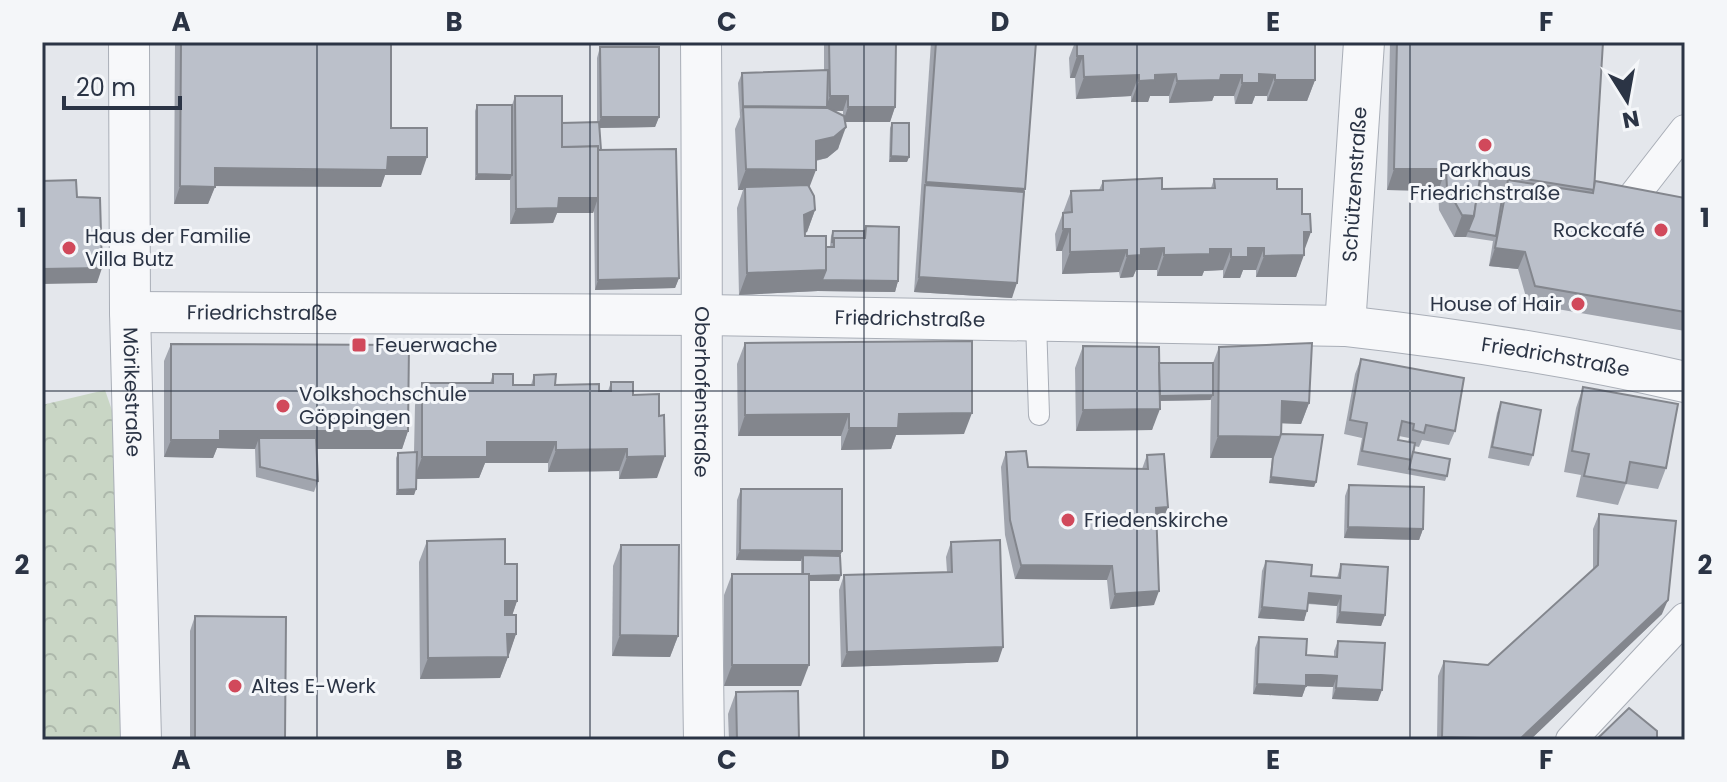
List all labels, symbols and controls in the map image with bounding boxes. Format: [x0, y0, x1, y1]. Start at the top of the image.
text: A [171, 4, 191, 40]
text: B [445, 4, 463, 40]
text: C [717, 4, 737, 40]
text: D [991, 4, 1010, 40]
text: E [1266, 4, 1280, 40]
text: F [1539, 4, 1553, 40]
scale bar [64, 60, 180, 110]
north arrow [1587, 60, 1667, 140]
text: 20 m [76, 71, 136, 104]
text: N [1620, 102, 1642, 136]
street label: Schützenstraße [1335, 106, 1374, 263]
marker: Parkhaus Friedrichstraße [1476, 136, 1494, 154]
place label: Parkhaus Friedrichstraße [1410, 156, 1560, 207]
text: 1 [17, 200, 27, 236]
text: 1 [1700, 200, 1710, 236]
place label: Rockcafé [1553, 216, 1645, 244]
marker: Rockcafé [1652, 221, 1670, 239]
place label: Haus der Familie Villa Butz [85, 222, 251, 273]
marker: Haus der Familie Villa Butz [60, 239, 78, 257]
place label: House of Hair [1430, 290, 1562, 318]
marker: House of Hair [1569, 295, 1587, 313]
street label: Friedrichstraße [187, 298, 337, 327]
street label: Friedrichstraße [834, 303, 985, 334]
street label: Oberhofenstraße [688, 306, 716, 478]
street label: Mörikestraße [116, 327, 148, 457]
street label: Friedrichstraße [1479, 330, 1632, 384]
place label: Feuerwache [375, 331, 497, 359]
marker: Feuerwache [350, 336, 368, 354]
place label: Volkshochschule Göppingen [299, 380, 467, 431]
marker: Volkshochschule Göppingen [274, 397, 292, 415]
place label: Friedenskirche [1084, 506, 1228, 534]
marker: Friedenskirche [1059, 511, 1077, 529]
text: 2 [15, 547, 30, 583]
text: 2 [1698, 547, 1713, 583]
place label: Altes E-Werk [251, 672, 377, 700]
marker: Altes E-Werk [226, 677, 244, 695]
text: A [171, 742, 191, 778]
text: B [445, 742, 463, 778]
text: C [717, 742, 737, 778]
text: D [991, 742, 1010, 778]
text: E [1266, 742, 1280, 778]
text: F [1539, 742, 1553, 778]

